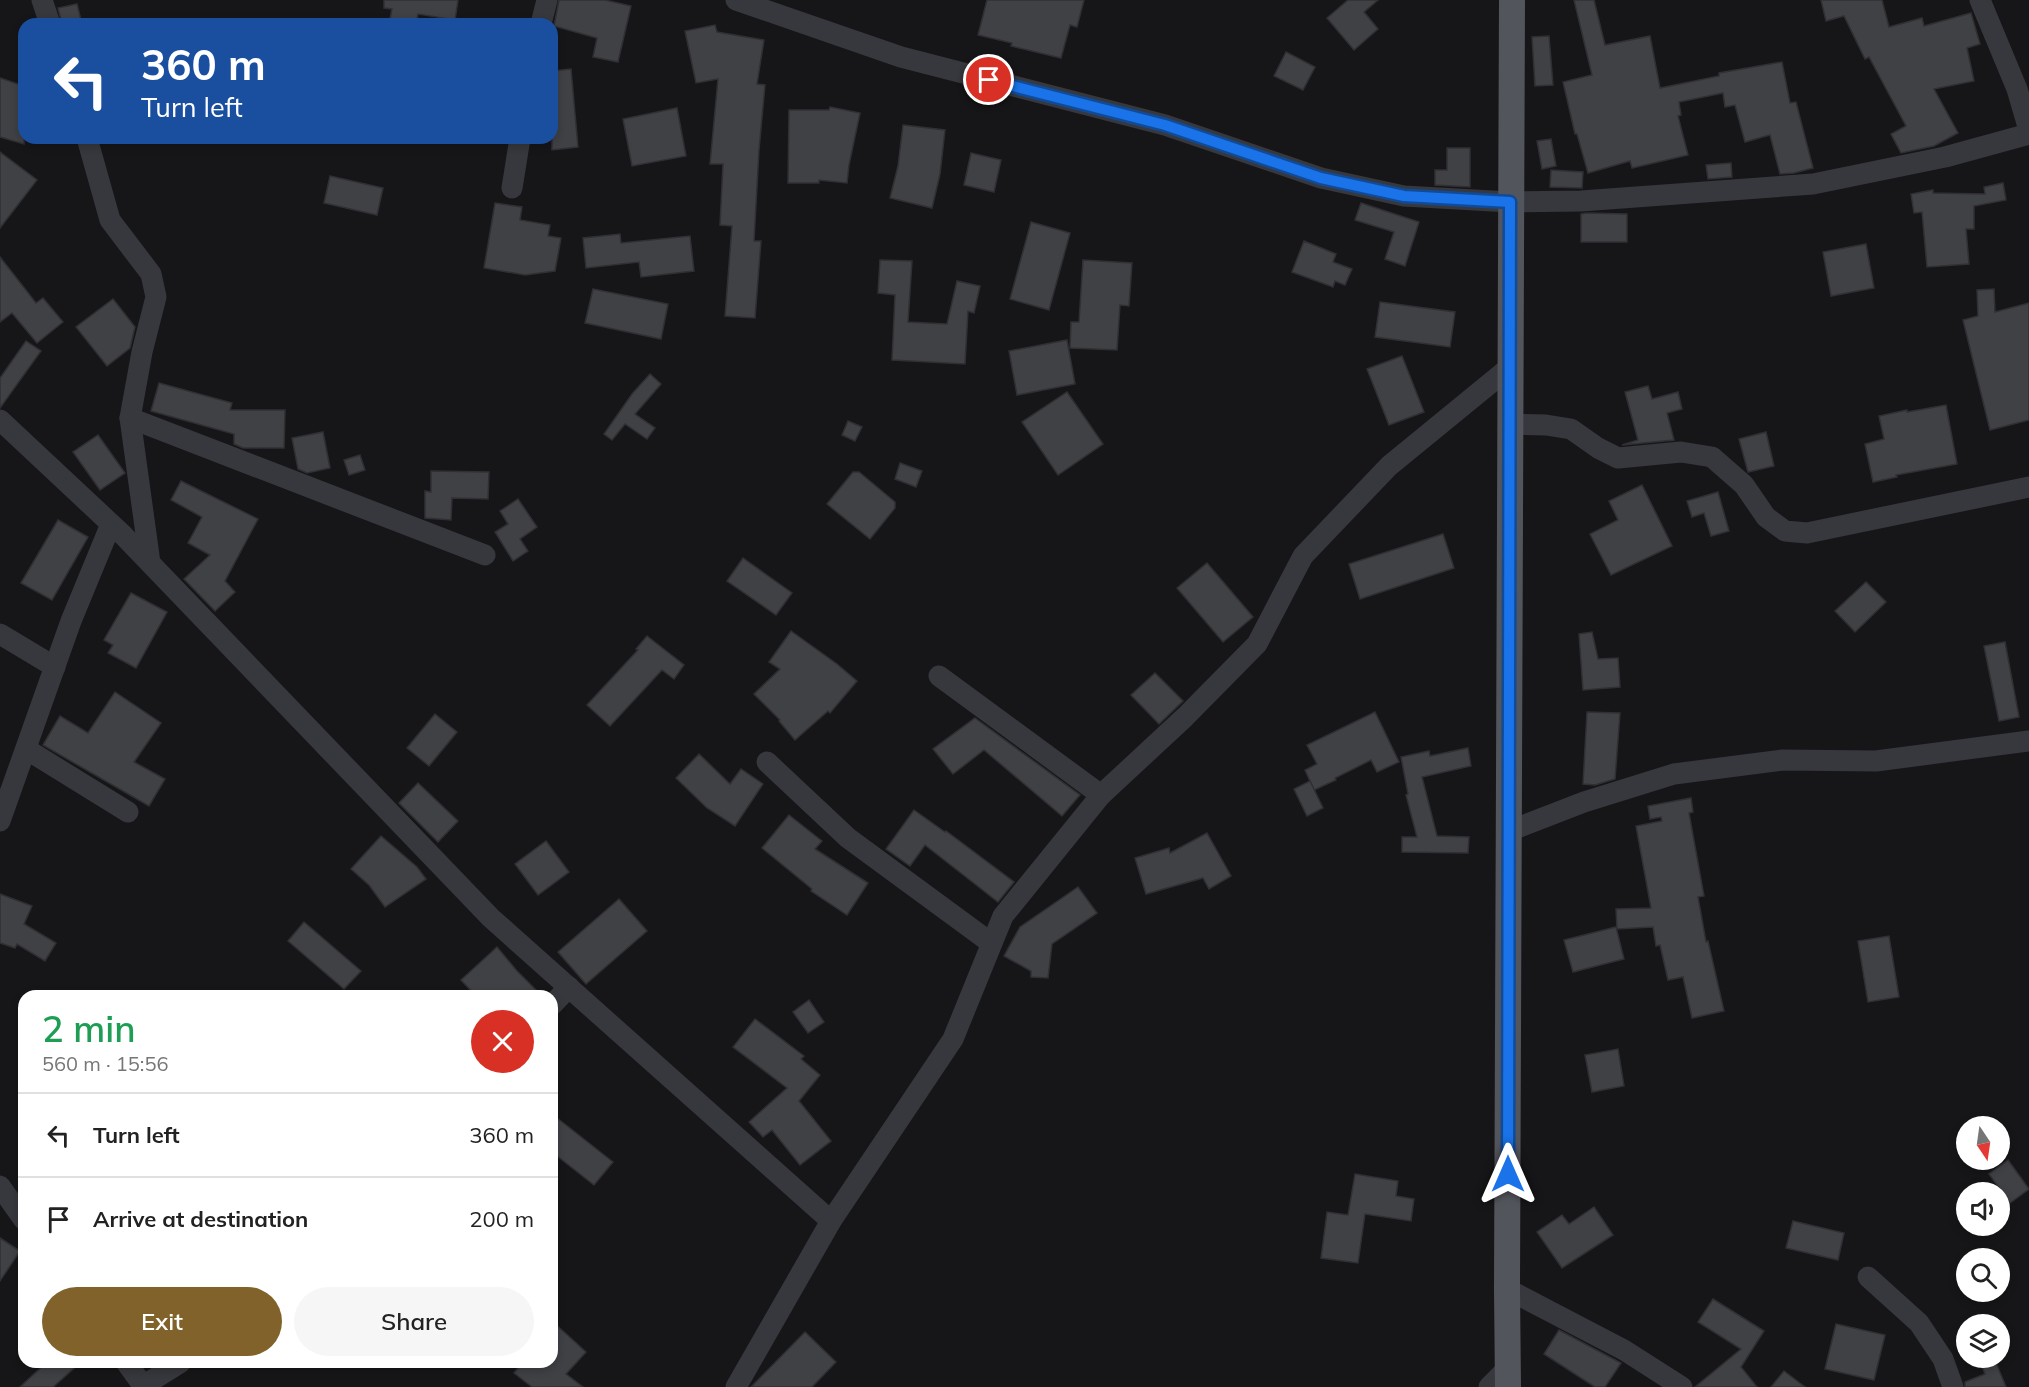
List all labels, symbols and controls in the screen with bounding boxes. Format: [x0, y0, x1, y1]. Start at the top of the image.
text: 360 m [141, 38, 266, 91]
icon: left [42, 42, 120, 120]
pin [963, 54, 1014, 105]
icon: arrive [972, 63, 1005, 96]
text: Turn left [141, 90, 243, 124]
text: 2 min [42, 1006, 136, 1051]
button: close [471, 1010, 534, 1073]
text: 560 m · 15:56 [42, 1051, 168, 1076]
north arrow [1956, 1116, 2010, 1170]
map controls [1956, 1116, 2010, 1368]
icon: left [42, 1119, 75, 1152]
text: Turn left [93, 1121, 180, 1149]
text: 360 m [469, 1121, 534, 1149]
position arrow [1476, 1142, 1540, 1206]
button: sound [1956, 1182, 2010, 1236]
icon: arrive [42, 1203, 75, 1236]
text: Arrive at destination [93, 1205, 308, 1233]
text: 200 m [469, 1205, 534, 1233]
button: search [1956, 1248, 2010, 1302]
button: Exit [42, 1287, 282, 1356]
button: Share [294, 1287, 534, 1356]
button: layers [1956, 1314, 2010, 1368]

